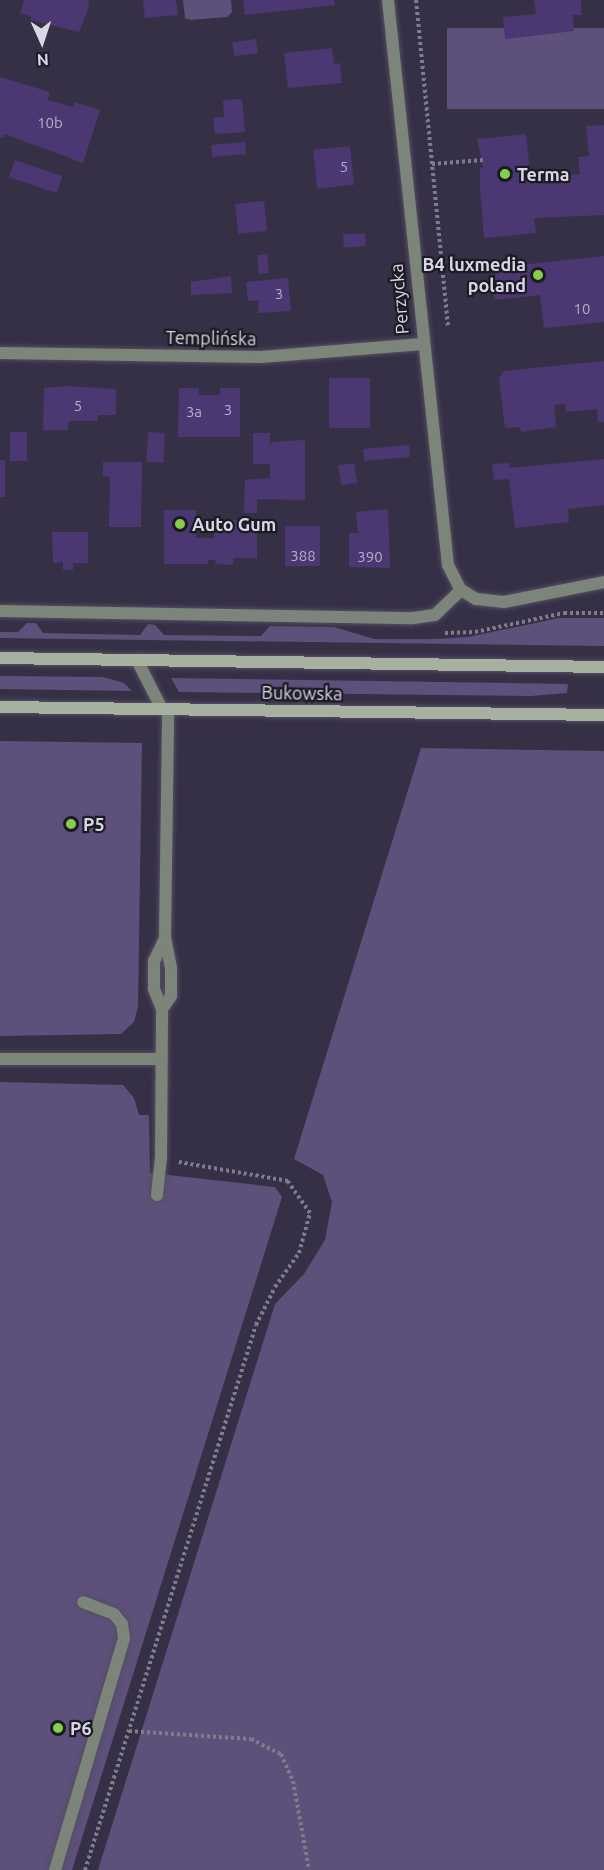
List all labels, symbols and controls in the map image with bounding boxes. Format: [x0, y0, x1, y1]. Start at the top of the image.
north arrow [12, 12, 72, 72]
text: N [37, 51, 49, 69]
house number: 10b [37, 114, 63, 132]
house number: 5 [340, 158, 348, 176]
place label: Terma [517, 163, 570, 185]
marker: Terma [498, 167, 512, 181]
place label: B4 luxmedia poland [422, 254, 526, 296]
street label: Perzycka [385, 263, 413, 335]
marker: B4 luxmedia poland [531, 268, 545, 282]
house number: 3 [275, 285, 283, 303]
house number: 10 [574, 300, 590, 318]
street label: Templińska [165, 326, 257, 350]
house number: 5 [74, 397, 82, 415]
house number: 3 [224, 401, 232, 419]
house number: 3a [186, 403, 202, 421]
place label: Auto Gum [192, 513, 276, 535]
marker: Auto Gum [173, 517, 187, 531]
house number: 388 [290, 547, 316, 565]
house number: 390 [357, 548, 383, 566]
street label: Bukowska [261, 681, 343, 705]
place label: P5 [83, 813, 105, 835]
marker: P5 [64, 817, 78, 831]
place label: P6 [70, 1717, 92, 1739]
marker: P6 [51, 1721, 65, 1735]

